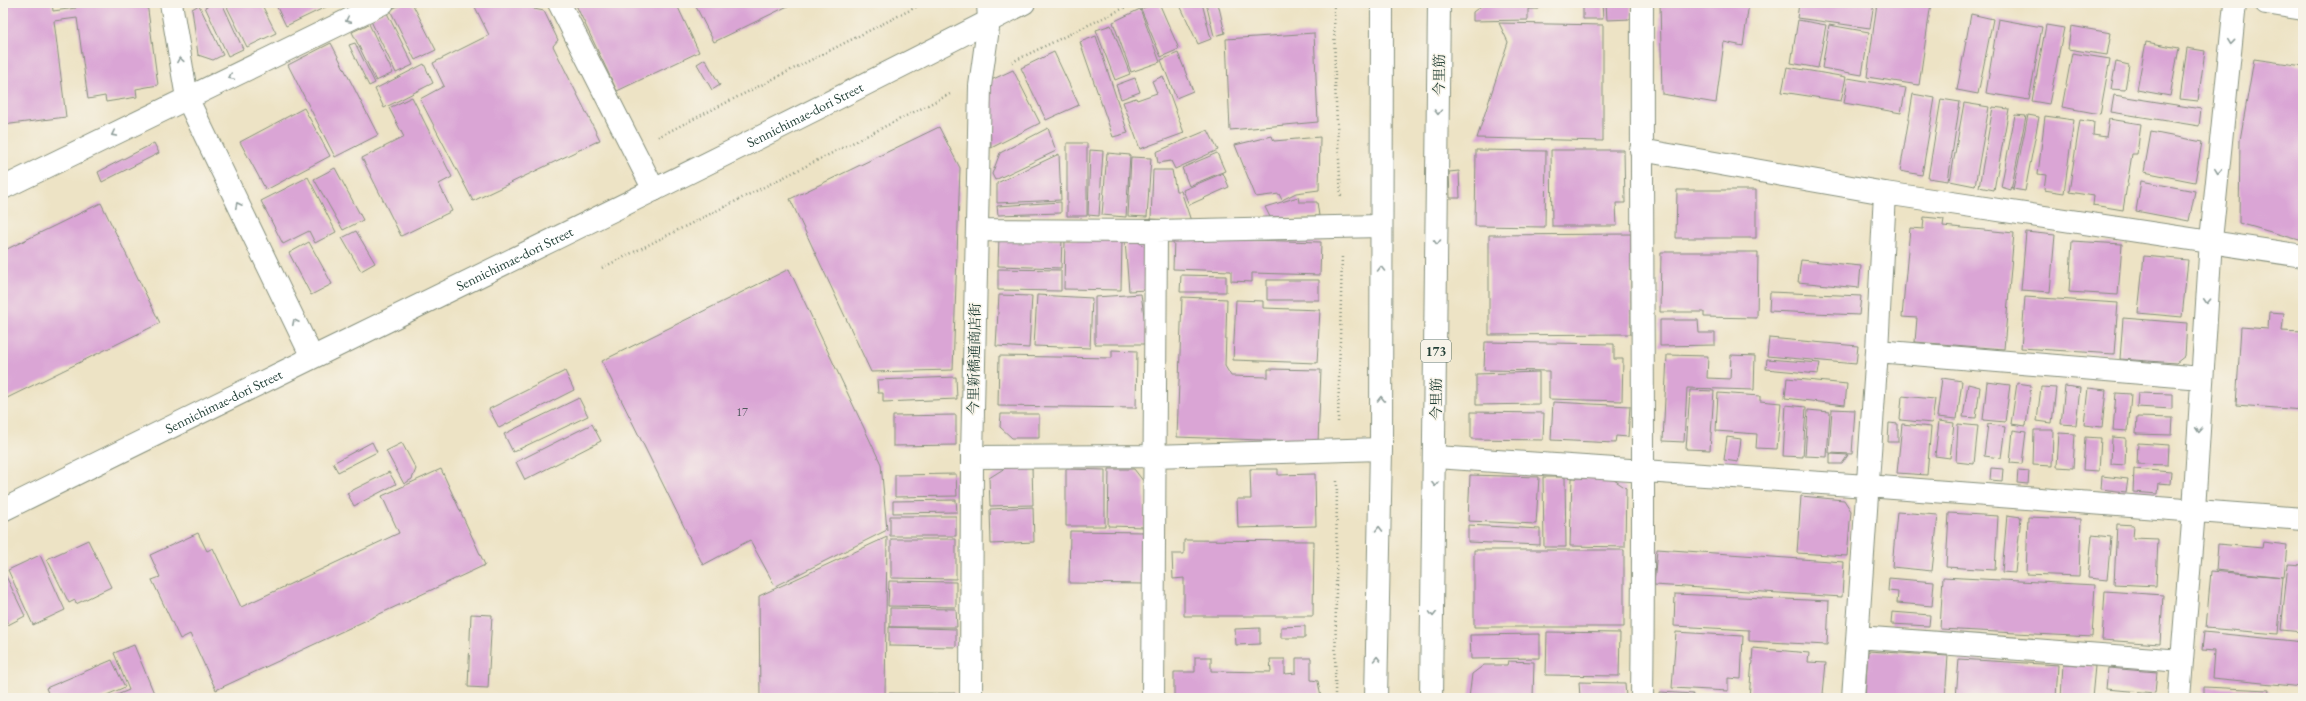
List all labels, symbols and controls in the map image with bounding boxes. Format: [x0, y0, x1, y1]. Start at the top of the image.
one-way arrow [345, 15, 352, 23]
one-way arrow [2227, 39, 2236, 45]
street label: 今里筋 [1430, 54, 1448, 96]
one-way arrow [176, 57, 185, 63]
one-way arrow [228, 72, 235, 80]
street label: Sennichimae-dori Street [743, 78, 867, 151]
one-way arrow [1434, 109, 1442, 115]
one-way arrow [111, 129, 119, 137]
one-way arrow [2214, 168, 2223, 174]
one-way arrow [235, 201, 243, 209]
street label: Sennichimae-dori Street [453, 222, 577, 295]
one-way arrow [1433, 239, 1441, 245]
one-way arrow [1377, 266, 1385, 272]
one-way arrow [2203, 298, 2211, 304]
street label: 今里新橋通商店街 [964, 303, 984, 415]
one-way arrow [292, 318, 300, 326]
road number: 173 [1421, 340, 1451, 362]
street label: Sennichimae-dori Street [162, 365, 286, 437]
street label: 今里筋 [1427, 378, 1445, 420]
one-way arrow [1377, 396, 1385, 402]
house number: 17 [736, 404, 748, 420]
one-way arrow [2195, 427, 2203, 433]
one-way arrow [1431, 481, 1439, 487]
one-way arrow [1375, 526, 1383, 532]
one-way arrow [1429, 611, 1437, 617]
one-way arrow [1372, 656, 1381, 662]

